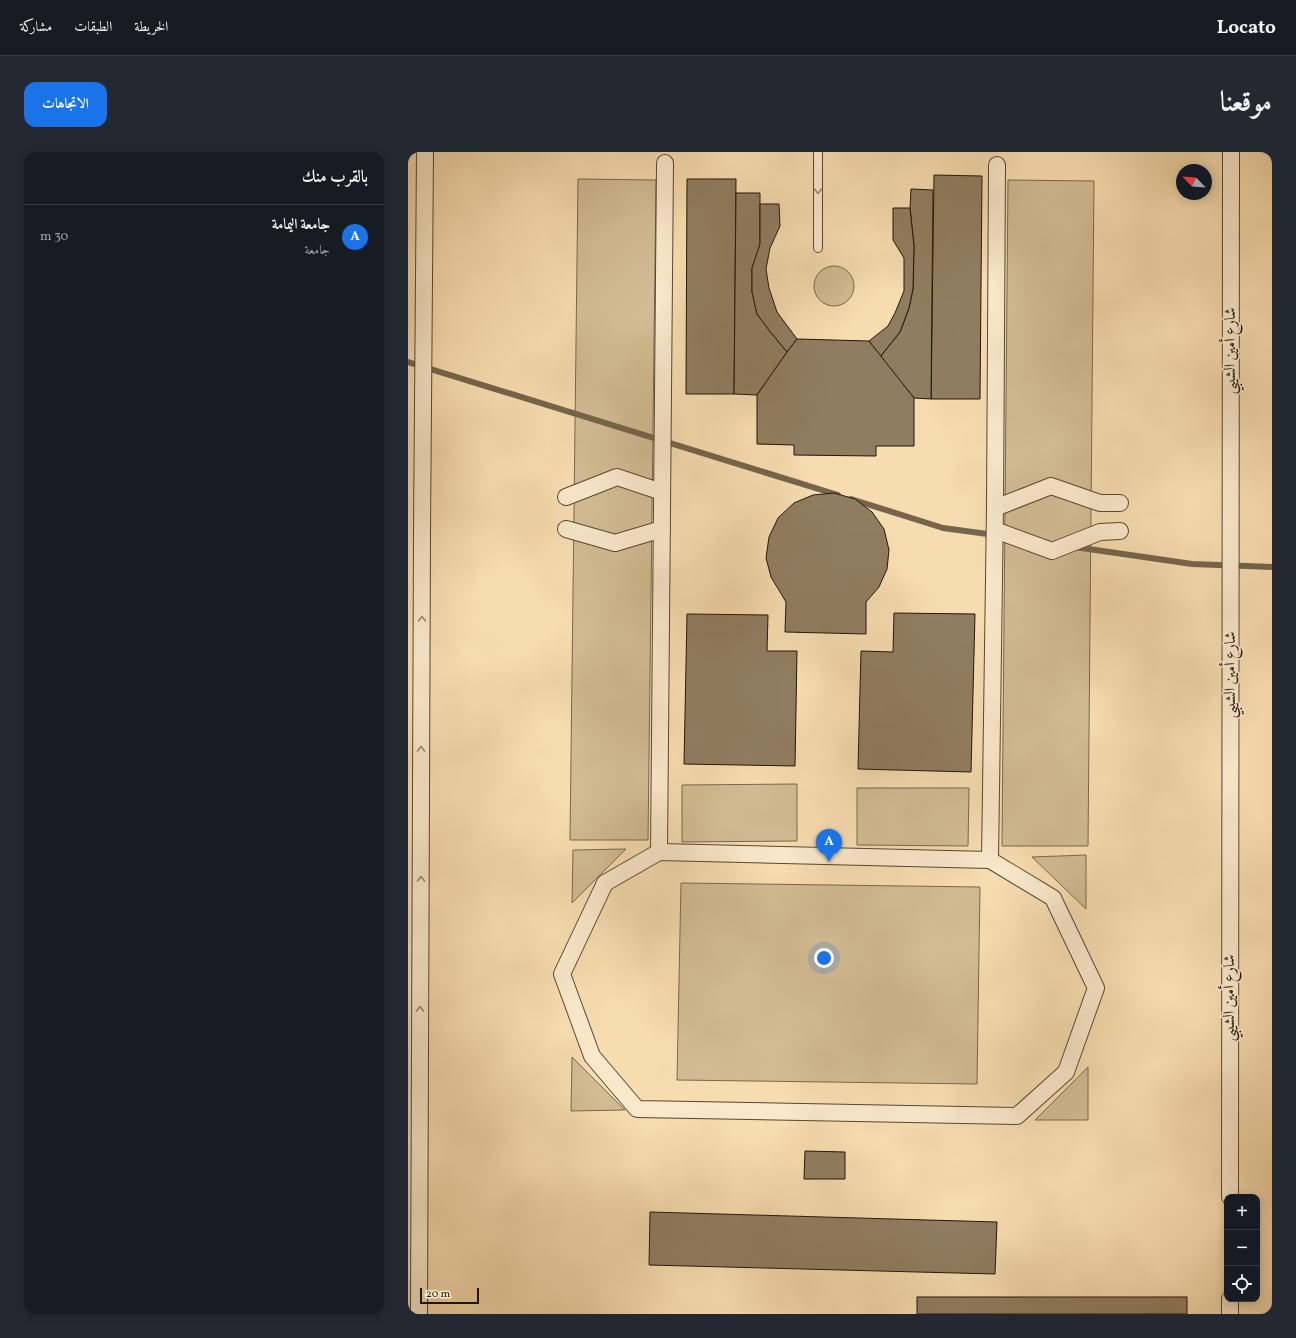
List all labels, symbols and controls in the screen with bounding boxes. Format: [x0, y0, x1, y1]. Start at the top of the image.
text: Locato [1217, 15, 1276, 41]
text: مشاركة [20, 18, 52, 37]
text: الطبقات [74, 18, 112, 37]
text: الخريطة [134, 18, 168, 37]
button: الاتجاهات [24, 82, 107, 127]
text: موقعنا [1220, 84, 1272, 123]
north arrow [1176, 164, 1212, 200]
text: بالقرب منك [302, 166, 368, 189]
one-way arrow [814, 188, 822, 194]
text: جامعة اليمامة [272, 215, 330, 236]
text: 30 m [40, 228, 68, 246]
text: A [350, 228, 360, 246]
text: جامعة [304, 242, 330, 260]
street label: شارع أمين الشيبي [1218, 307, 1245, 395]
one-way arrow [418, 616, 426, 622]
street label: شارع أمين الشيبي [1218, 631, 1245, 719]
one-way arrow [417, 746, 425, 752]
pin: A [816, 829, 842, 862]
one-way arrow [417, 876, 425, 882]
your location [814, 948, 834, 968]
street label: شارع أمين الشيبي [1217, 954, 1244, 1042]
one-way arrow [416, 1006, 424, 1012]
map controls [1224, 1194, 1260, 1302]
button: + [1224, 1194, 1260, 1230]
button: − [1224, 1230, 1260, 1266]
button: locate [1224, 1266, 1260, 1302]
scale bar [420, 1286, 479, 1305]
text: 20 m [426, 1287, 450, 1302]

